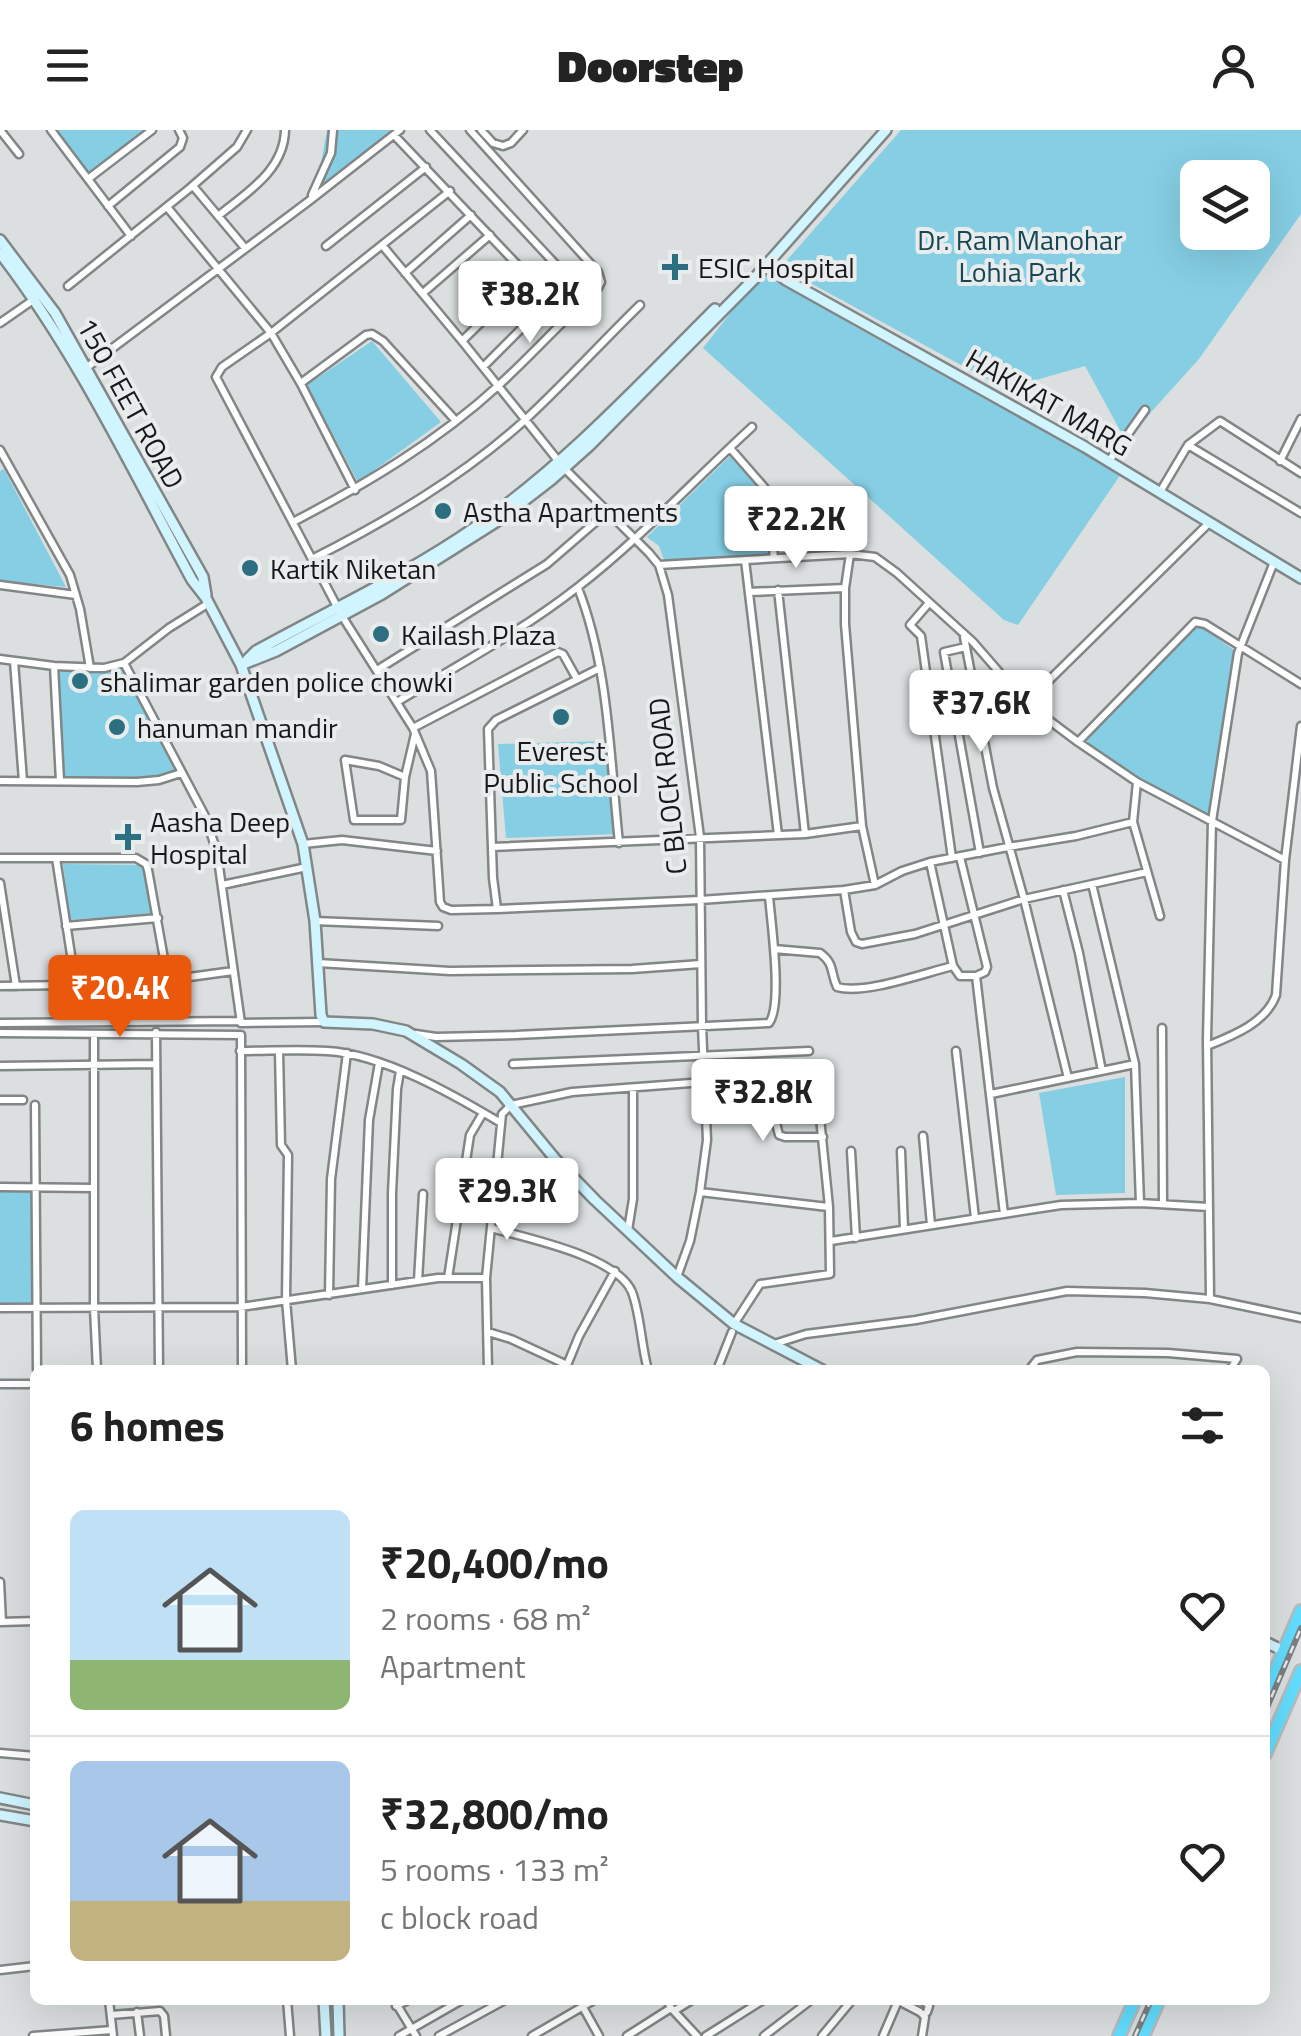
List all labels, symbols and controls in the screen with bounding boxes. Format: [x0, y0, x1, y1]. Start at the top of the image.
text: Doorstep [558, 31, 743, 99]
icon: menu [40, 38, 95, 93]
icon: person [1206, 38, 1261, 93]
map controls [1180, 160, 1270, 250]
button: layers [1180, 160, 1270, 250]
park label: Dr. Ram Manohar Lohia Park [917, 218, 1123, 293]
place label: ESIC Hospital [698, 246, 855, 289]
marker: ESIC Hospital [662, 254, 688, 280]
pin: ₹38.2K [449, 261, 611, 346]
text: ₹38.2K [480, 269, 580, 317]
street label: 150 FEET ROAD [66, 310, 196, 496]
street label: HAKIKAT MARG [958, 337, 1140, 467]
pin: ₹22.2K [715, 486, 877, 571]
place label: Astha Apartments [463, 490, 678, 533]
text: ₹22.2K [746, 494, 846, 542]
marker: Astha Apartments [432, 500, 454, 522]
place label: Kartik Niketan [270, 547, 436, 590]
marker: Kartik Niketan [239, 557, 261, 579]
place label: Kailash Plaza [401, 613, 556, 656]
marker: Kailash Plaza [370, 623, 392, 645]
place label: shalimar garden police chowki [100, 660, 453, 703]
marker: shalimar garden police chowki [69, 670, 91, 692]
pin: ₹37.6K [900, 670, 1062, 755]
text: ₹37.6K [931, 678, 1031, 726]
street label: C BLOCK ROAD [636, 696, 698, 876]
place label: hanuman mandir [137, 706, 338, 749]
marker: Everest Public School [550, 706, 572, 728]
marker: hanuman mandir [106, 716, 128, 738]
place label: Everest Public School [483, 729, 639, 804]
place label: Aasha Deep Hospital [150, 800, 290, 875]
marker: Aasha Deep Hospital [115, 824, 141, 850]
pin: ₹20.4K [39, 955, 201, 1040]
text: ₹20.4K [70, 963, 170, 1011]
pin: ₹32.8K [682, 1059, 844, 1144]
text: ₹32.8K [713, 1067, 813, 1115]
pin: ₹29.3K [426, 1158, 588, 1243]
text: ₹29.3K [457, 1166, 557, 1214]
text: 6 homes [70, 1393, 225, 1457]
icon: filters [1175, 1398, 1230, 1453]
text: ₹20,400/mo [380, 1530, 609, 1594]
icon: home [150, 1550, 270, 1670]
icon: heart [1175, 1583, 1230, 1638]
text: 2 rooms · 68 m² [380, 1594, 591, 1642]
text: Apartment [380, 1642, 526, 1690]
text: ₹32,800/mo [380, 1781, 609, 1845]
icon: home [150, 1801, 270, 1921]
icon: heart [1175, 1834, 1230, 1889]
text: 5 rooms · 133 m² [380, 1845, 609, 1893]
text: c block road [380, 1893, 539, 1941]

